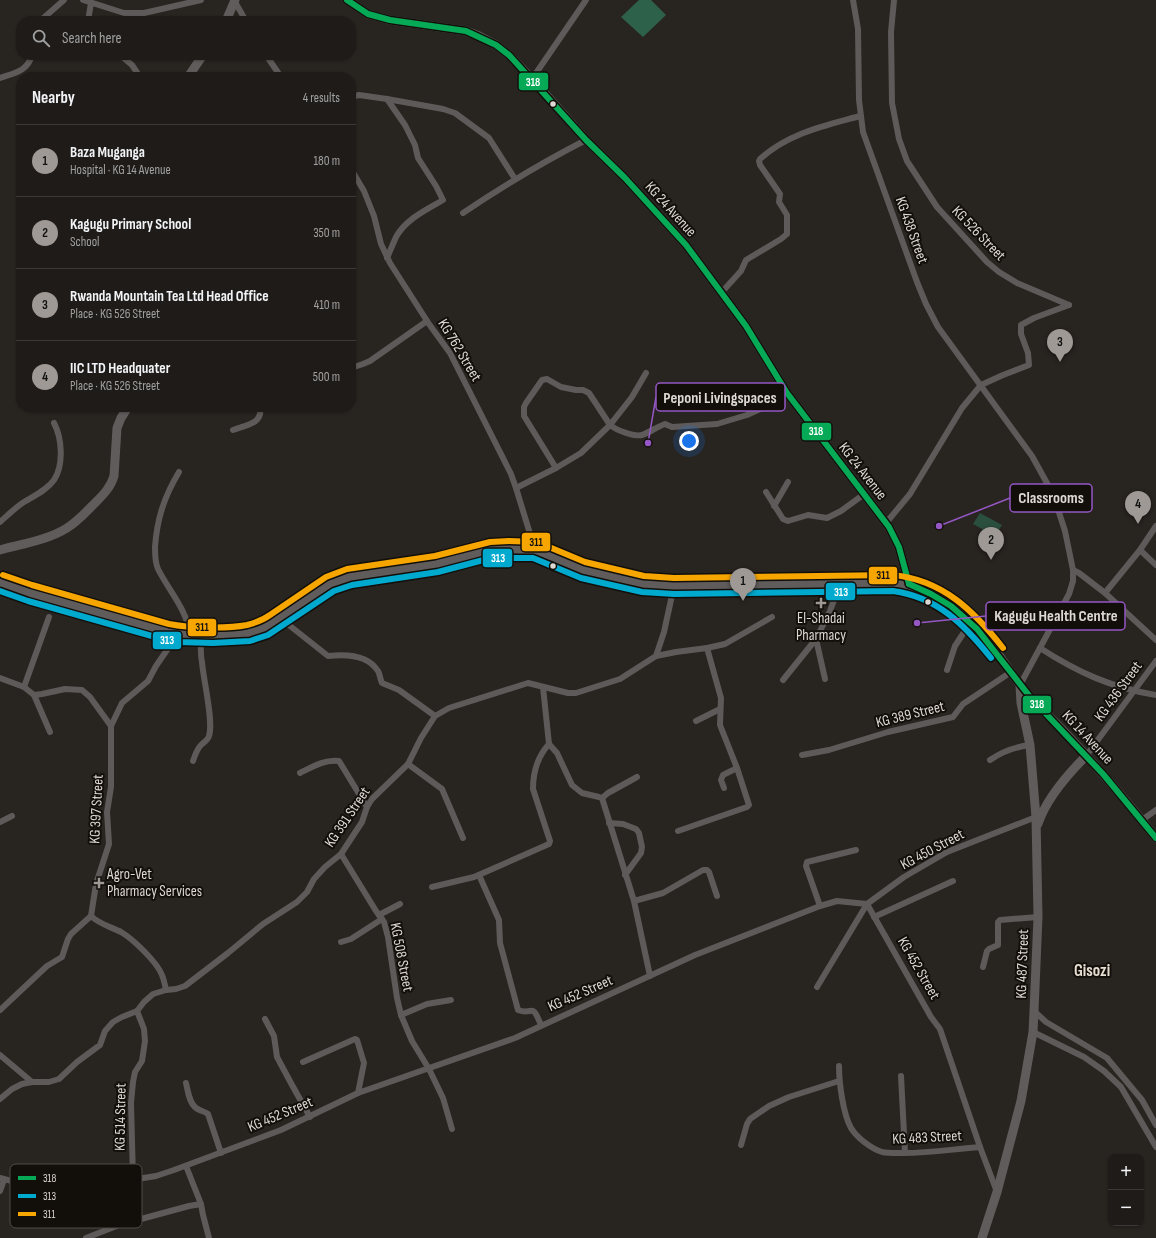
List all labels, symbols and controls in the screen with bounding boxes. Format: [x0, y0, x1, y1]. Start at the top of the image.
search box [16, 16, 356, 60]
icon: search [30, 27, 52, 49]
text: Search here [62, 29, 122, 48]
line badge: 318 [518, 72, 549, 91]
text: 318 [526, 76, 540, 89]
text: Nearby [32, 88, 75, 108]
text: 4 results [303, 90, 340, 106]
unlabelled marker [548, 99, 558, 109]
text: Baza Muganga [70, 143, 145, 162]
text: 1 [42, 153, 48, 169]
text: 180 m [314, 153, 340, 169]
text: Hospital · KG 14 Avenue [70, 162, 171, 178]
street label: KG 24 Avenue [641, 178, 700, 241]
street label: KG 438 Street [891, 194, 933, 267]
street label: KG 526 Street [948, 202, 1010, 265]
text: Kagugu Primary School [70, 215, 191, 234]
text: 2 [42, 225, 48, 241]
text: 350 m [313, 225, 340, 241]
text: School [70, 234, 100, 250]
text: Rwanda Mountain Tea Ltd Head Office [70, 287, 269, 306]
text: 3 [42, 297, 48, 313]
text: 410 m [314, 297, 340, 313]
text: Place · KG 526 Street [70, 306, 160, 322]
street label: KG 762 Street [434, 316, 486, 385]
pin: 3 [1047, 329, 1073, 362]
text: IIC LTD Headquater [70, 359, 170, 378]
text: 4 [42, 369, 48, 385]
text: 500 m [313, 369, 340, 385]
text: Place · KG 526 Street [70, 378, 160, 394]
callout: Peponi Livingspaces [656, 383, 785, 411]
text: Peponi Livingspaces [663, 389, 777, 408]
line badge: 318 [801, 422, 832, 441]
text: 318 [809, 425, 823, 438]
your location [679, 431, 699, 451]
street label: KG 24 Avenue [834, 439, 891, 504]
callout: Classrooms [1010, 484, 1092, 512]
text: Classrooms [1018, 489, 1084, 508]
pin: 4 [1125, 491, 1151, 524]
pin: 2 [978, 527, 1004, 560]
line badge: 311 [521, 532, 551, 552]
text: 311 [529, 536, 543, 549]
line badge: 313 [482, 548, 513, 568]
text: 313 [491, 552, 505, 565]
unlabelled marker [548, 561, 558, 571]
line badge: 311 [868, 566, 898, 585]
pin: 1 [730, 568, 756, 601]
text: 311 [876, 569, 890, 582]
line badge: 313 [825, 582, 856, 601]
text: 313 [834, 586, 848, 599]
unlabelled marker [923, 597, 933, 607]
marker: El-Shadai Pharmacy [816, 598, 826, 608]
callout: Kagugu Health Centre [986, 602, 1125, 630]
text: Kagugu Health Centre [994, 607, 1118, 626]
place label: El-Shadai Pharmacy [796, 609, 846, 645]
line badge: 311 [187, 618, 217, 637]
text: 311 [195, 621, 209, 634]
line badge: 313 [152, 631, 182, 650]
text: 313 [160, 634, 174, 647]
street label: KG 436 Street [1090, 657, 1147, 725]
line badge: 318 [1022, 695, 1052, 714]
street label: KG 389 Street [874, 697, 947, 732]
text: 318 [1030, 698, 1044, 711]
street label: KG 14 Avenue [1058, 706, 1117, 768]
street label: KG 397 Street [85, 773, 108, 844]
street label: KG 391 Street [320, 783, 375, 851]
street label: KG 450 Street [897, 825, 968, 874]
place label: Agro-Vet Pharmacy Services [106, 865, 202, 901]
marker: Agro-Vet Pharmacy Services [94, 878, 104, 888]
street label: KG 508 Street [386, 921, 418, 994]
street label: KG 487 Street [1012, 929, 1033, 999]
street label: KG 452 Street [893, 934, 944, 1003]
district label: Gisozi [1074, 961, 1110, 981]
street label: KG 452 Street [545, 971, 616, 1016]
street label: KG 514 Street [110, 1082, 131, 1151]
street label: KG 452 Street [245, 1092, 316, 1137]
street label: KG 483 Street [892, 1126, 963, 1149]
map controls [1108, 1154, 1144, 1226]
button: + [1108, 1154, 1144, 1190]
legend [10, 1164, 142, 1228]
text: 318 [43, 1172, 56, 1185]
text: 313 [43, 1190, 56, 1203]
button: − [1108, 1190, 1144, 1226]
text: 311 [43, 1208, 55, 1221]

